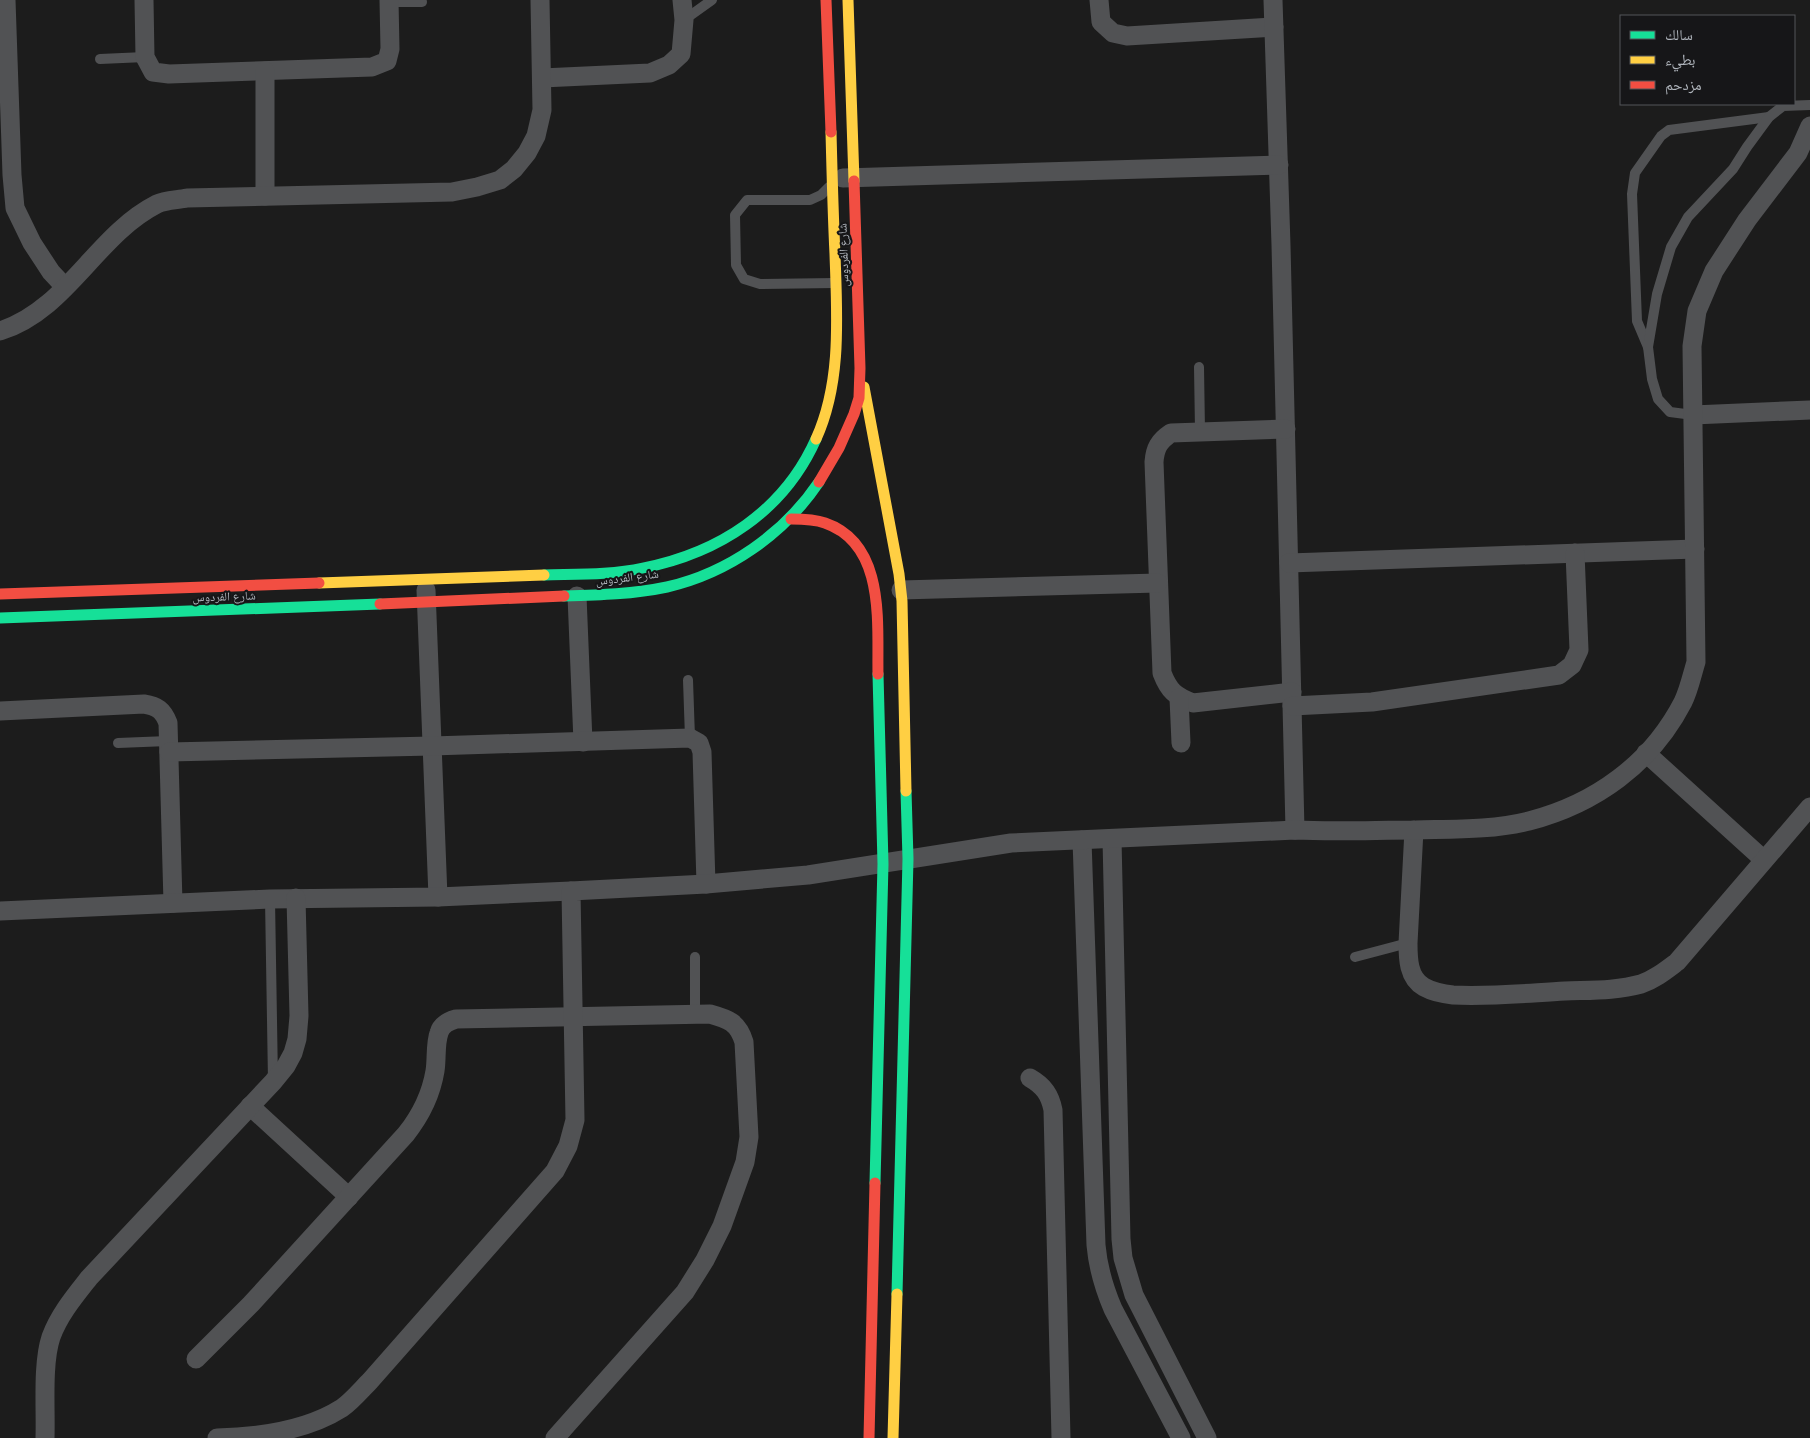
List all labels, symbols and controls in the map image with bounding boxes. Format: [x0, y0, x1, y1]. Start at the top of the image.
legend [1620, 15, 1795, 105]
text: سالك [1665, 25, 1693, 43]
text: بطيء [1665, 50, 1695, 72]
text: مزدحم [1665, 75, 1702, 95]
street label: شارع الفردوس [834, 223, 853, 287]
street label: شارع الفردوس [595, 566, 660, 589]
street label: شارع الفردوس [192, 587, 256, 606]

